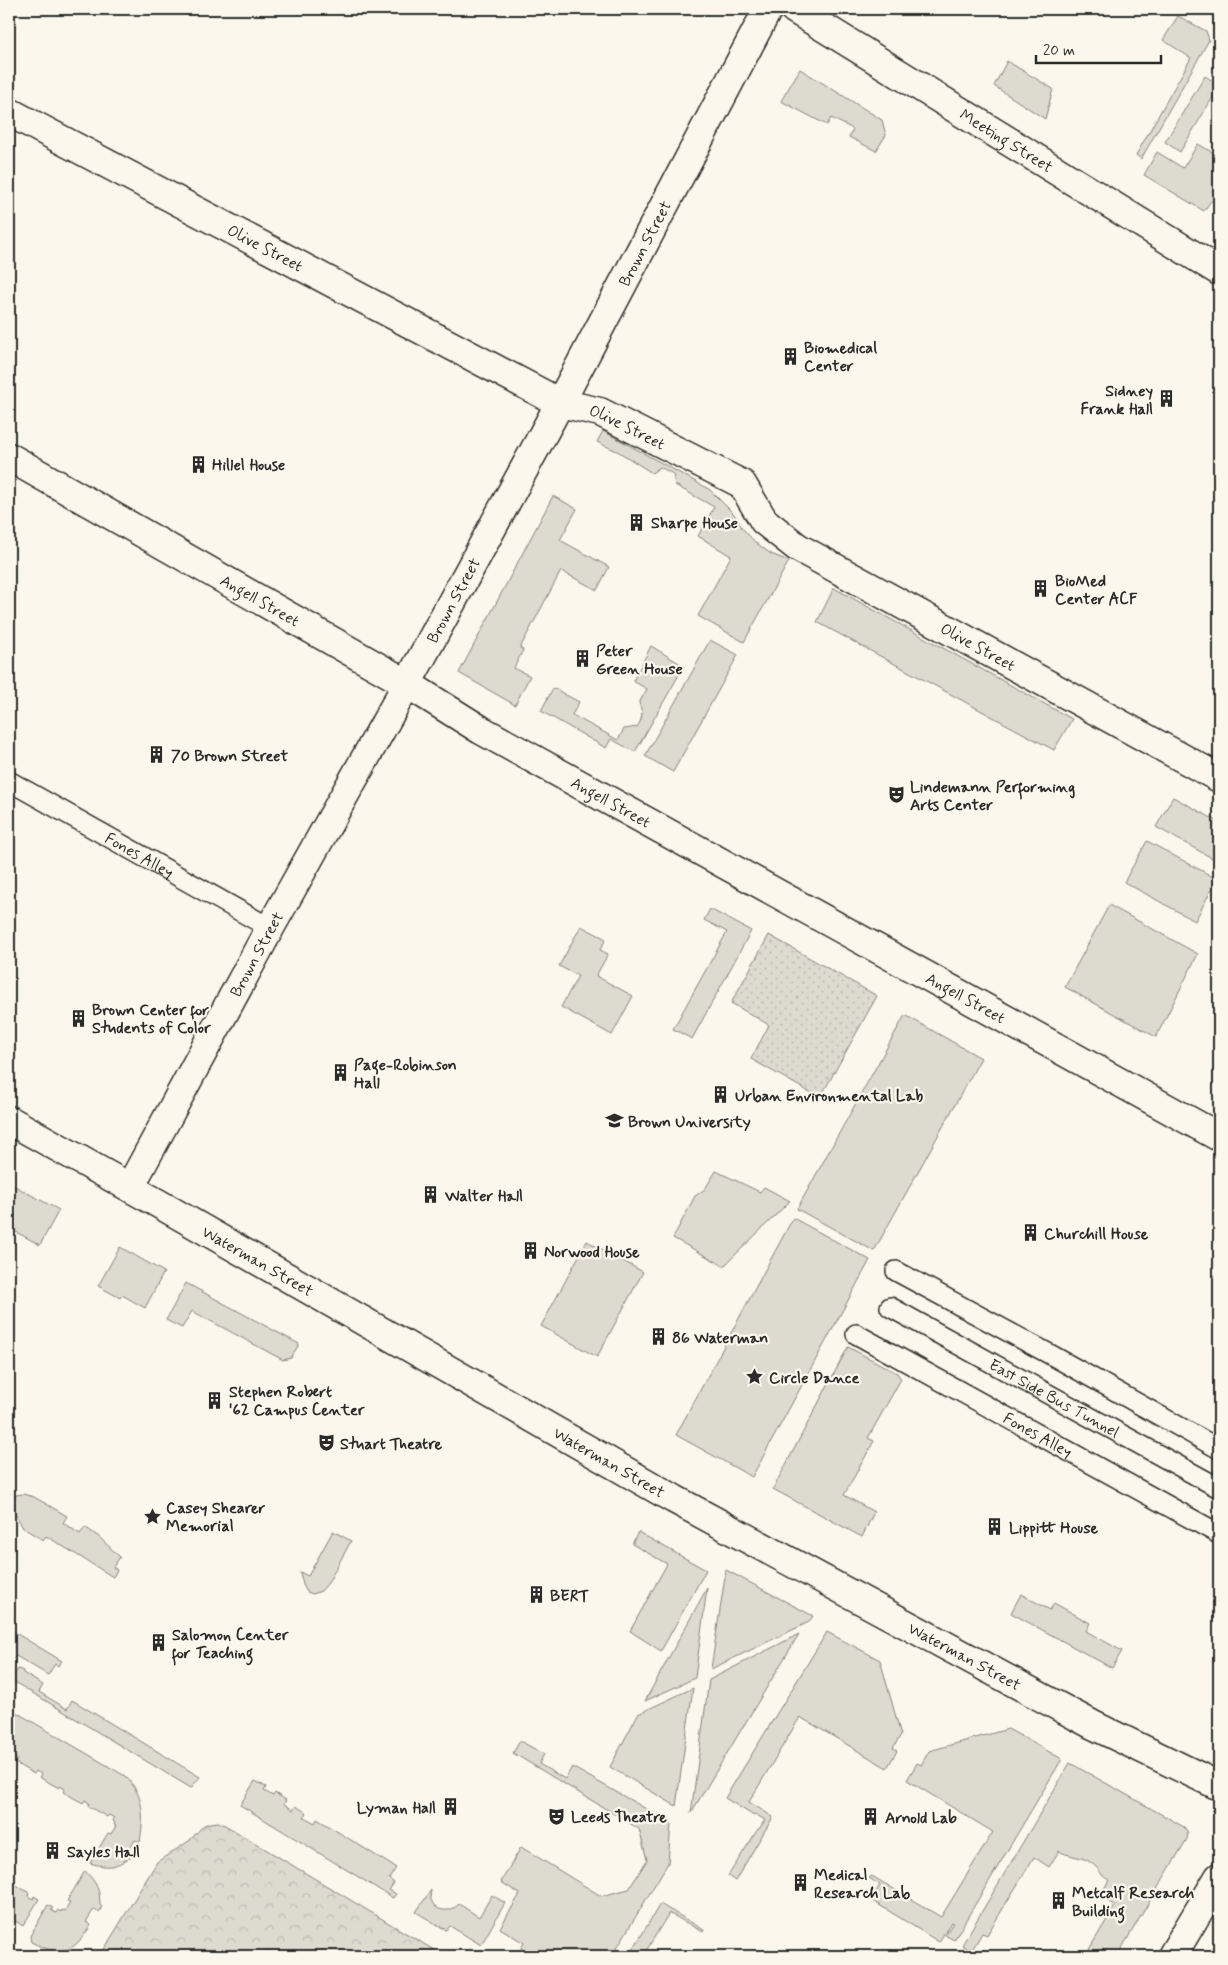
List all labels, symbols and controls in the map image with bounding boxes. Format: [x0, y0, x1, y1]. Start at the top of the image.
scale bar [1036, 32, 1160, 64]
text: 20 m [1043, 41, 1075, 61]
street label: Meeting Street [955, 105, 1057, 178]
street label: Brown Street [615, 197, 677, 290]
street label: Olive Street [223, 220, 306, 277]
place label: Biomedical Center [804, 338, 877, 377]
building icon: Biomedical Center [780, 346, 800, 366]
place label: Sidney Frank Hall [1080, 381, 1153, 420]
building icon: Sidney Frank Hall [1157, 389, 1177, 409]
street label: Olive Street [587, 401, 668, 455]
building icon: Hillel House [188, 454, 208, 474]
place label: Hillel House [212, 455, 285, 476]
building icon: Sharpe House [627, 512, 647, 532]
place label: Sharpe House [651, 513, 738, 534]
street label: Brown Street [423, 554, 486, 647]
street label: Angell Street [216, 570, 303, 632]
place label: BioMed Center ACF [1055, 571, 1138, 610]
building icon: BioMed Center ACF [1031, 579, 1051, 599]
street label: Olive Street [936, 618, 1019, 677]
place label: Peter Green House [596, 641, 683, 680]
building icon: Peter Green House [572, 649, 592, 669]
building icon: 70 Brown Street [147, 745, 167, 765]
place label: 70 Brown Street [171, 746, 289, 767]
street label: Angell Street [567, 773, 654, 834]
place label: Lindemann Performing Arts Center [910, 777, 1075, 816]
theatre icon: Lindemann Performing Arts Center [886, 785, 906, 805]
street label: Fones Alley [101, 828, 177, 884]
street label: Brown Street [226, 908, 289, 1001]
street label: Angell Street [922, 968, 1009, 1029]
place label: Brown Center for Students of Color [92, 1000, 211, 1039]
building icon: Brown Center for Students of Color [68, 1008, 88, 1028]
place label: Page-Robinson Hall [354, 1055, 457, 1094]
building icon: Page-Robinson Hall [330, 1063, 350, 1083]
building icon: Urban Environmental Lab [711, 1085, 731, 1105]
place label: Urban Environmental Lab [735, 1086, 923, 1107]
school or university icon: Brown University [604, 1111, 624, 1131]
place label: Brown University [628, 1112, 751, 1133]
building icon: Walter Hall [421, 1185, 441, 1205]
place label: Walter Hall [444, 1186, 523, 1207]
street label: Waterman Street [198, 1222, 317, 1302]
building icon: Churchill House [1020, 1223, 1040, 1243]
place label: Churchill House [1044, 1224, 1149, 1245]
building icon: Norwood House [520, 1241, 540, 1261]
place label: Norwood House [544, 1242, 640, 1263]
building icon: 86 Waterman [648, 1327, 668, 1347]
place label: 86 Waterman [672, 1328, 768, 1349]
street label: East Side Bus Tunnel [985, 1355, 1123, 1443]
place icon: Circle Dance [745, 1367, 765, 1387]
place label: Circle Dance [769, 1368, 859, 1389]
place label: Stephen Robert '62 Campus Center [229, 1382, 365, 1421]
building icon: Stephen Robert '62 Campus Center [205, 1390, 225, 1410]
street label: Fones Alley [999, 1408, 1076, 1463]
street label: Waterman Street [549, 1423, 669, 1504]
theatre icon: Stuart Theatre [316, 1433, 336, 1453]
place label: Stuart Theatre [340, 1434, 442, 1455]
place label: Casey Shearer Memorial [166, 1498, 266, 1537]
place icon: Casey Shearer Memorial [142, 1506, 162, 1526]
building icon: Lippitt House [985, 1517, 1005, 1537]
place label: Lippitt House [1009, 1518, 1099, 1539]
building icon: BERT [526, 1585, 546, 1605]
place label: BERT [550, 1586, 589, 1607]
street label: Waterman Street [904, 1618, 1025, 1696]
place label: Salomon Center for Teaching [171, 1625, 289, 1666]
building icon: Salomon Center for Teaching [148, 1633, 168, 1653]
building icon: Lyman Hall [440, 1797, 460, 1817]
place label: Lyman Hall [357, 1798, 436, 1819]
theatre icon: Leeds Theatre [547, 1806, 567, 1826]
place label: Leeds Theatre [571, 1807, 667, 1828]
building icon: Arnold Lab [861, 1807, 881, 1827]
place label: Arnold Lab [885, 1808, 957, 1829]
building icon: Sayles Hall [43, 1841, 63, 1861]
place label: Sayles Hall [67, 1842, 140, 1863]
place label: Medical Research Lab [814, 1865, 911, 1904]
building icon: Medical Research Lab [790, 1873, 810, 1893]
place label: Metcalf Research Building [1072, 1883, 1194, 1924]
building icon: Metcalf Research Building [1048, 1891, 1068, 1911]

